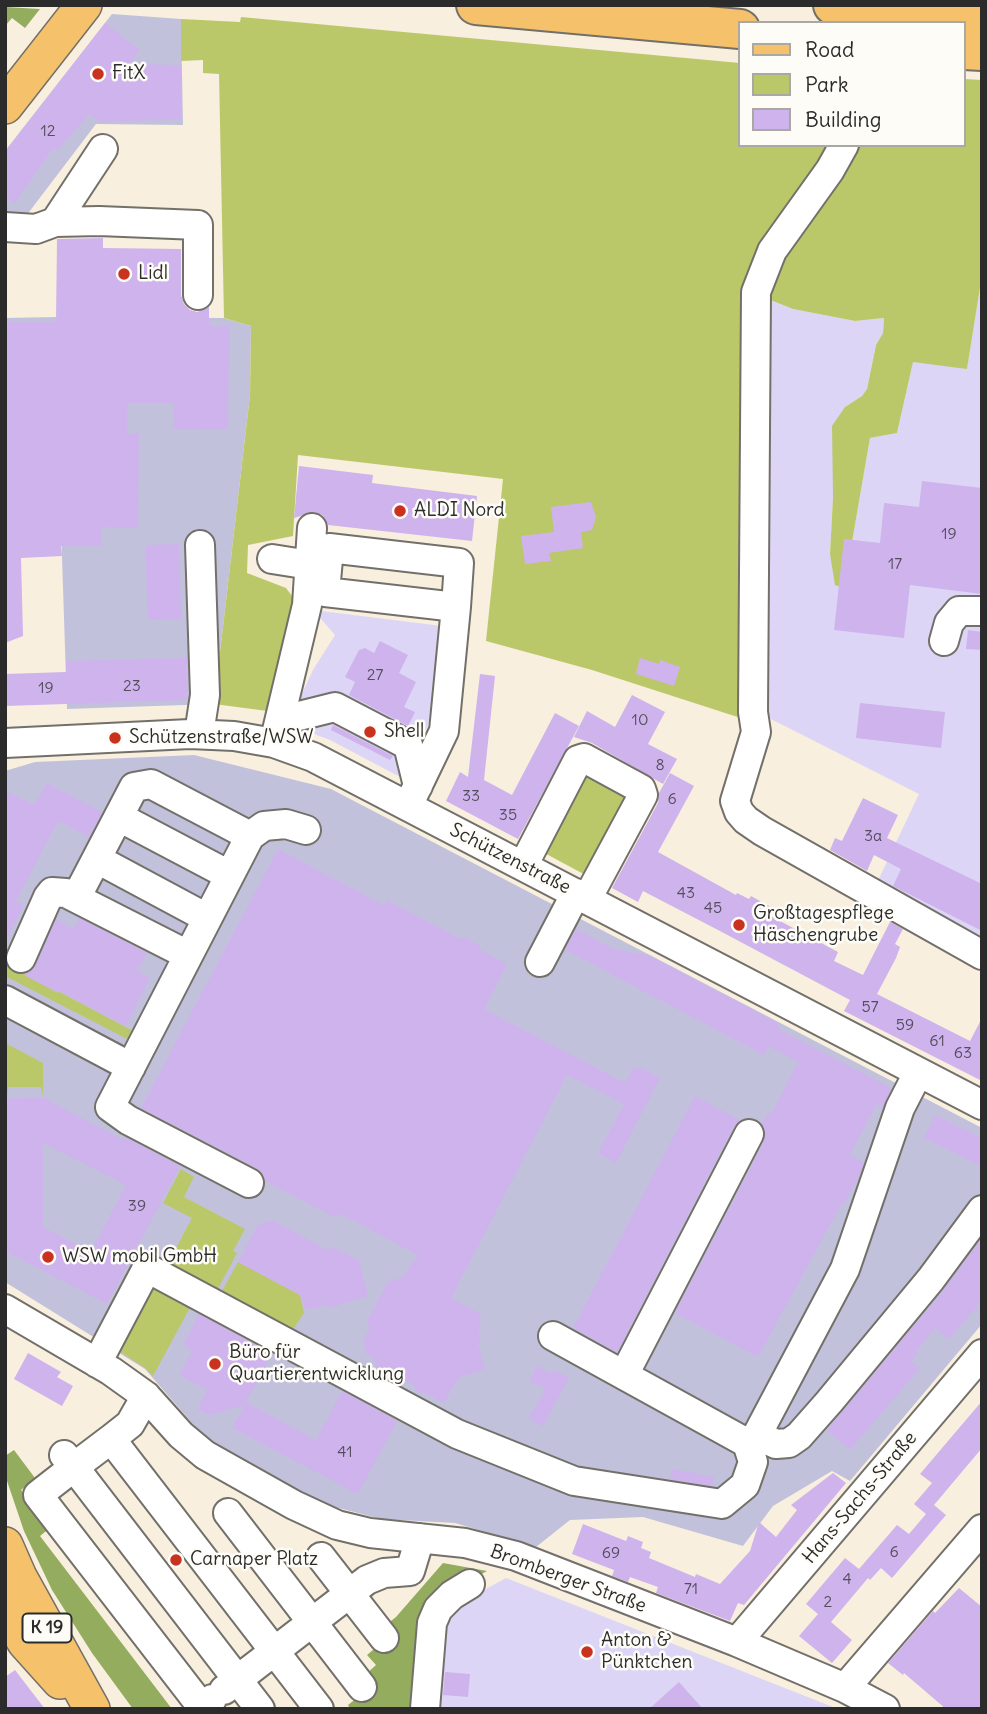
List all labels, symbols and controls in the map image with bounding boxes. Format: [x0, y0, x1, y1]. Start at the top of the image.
legend [738, 21, 966, 147]
text: Road [805, 36, 854, 63]
place label: FitX [112, 63, 145, 85]
marker: FitX [90, 66, 106, 82]
text: Park [805, 71, 848, 98]
text: Building [805, 106, 881, 133]
house number: 12 [40, 121, 56, 141]
place label: Lidl [138, 263, 168, 285]
marker: Lidl [116, 266, 132, 282]
place label: ALDI Nord [414, 500, 505, 522]
marker: ALDI Nord [392, 503, 408, 519]
house number: 19 [941, 524, 957, 544]
house number: 17 [888, 554, 902, 574]
house number: 27 [367, 665, 383, 685]
house number: 23 [123, 676, 141, 696]
house number: 19 [38, 678, 54, 698]
house number: 10 [632, 710, 648, 730]
place label: Shell [384, 721, 424, 743]
marker: Shell [362, 724, 378, 740]
place label: Schützenstraße/WSW [129, 727, 314, 749]
marker: Schützenstraße/WSW [107, 730, 123, 746]
house number: 8 [655, 755, 665, 775]
house number: 33 [462, 786, 480, 806]
house number: 6 [667, 789, 677, 809]
house number: 35 [499, 805, 517, 825]
street label: Schützenstraße [446, 819, 574, 899]
house number: 3a [864, 826, 882, 846]
house number: 43 [677, 883, 695, 903]
house number: 45 [704, 898, 722, 918]
place label: Großtagespflege Häschengrube [753, 903, 894, 947]
marker: Großtagespflege Häschengrube [731, 917, 747, 933]
house number: 57 [861, 997, 879, 1017]
house number: 59 [896, 1015, 914, 1035]
house number: 61 [929, 1031, 945, 1051]
house number: 63 [954, 1043, 972, 1063]
house number: 39 [128, 1196, 146, 1216]
place label: WSW mobil GmbH [62, 1246, 217, 1268]
marker: WSW mobil GmbH [40, 1249, 56, 1265]
place label: Büro für Quartierentwicklung [229, 1342, 404, 1386]
marker: Büro für Quartierentwicklung [207, 1356, 223, 1372]
street label: Hans-Sachs-Straße [798, 1427, 922, 1569]
house number: 41 [337, 1442, 353, 1462]
street label: Bromberger Straße [487, 1540, 649, 1618]
house number: 6 [889, 1542, 899, 1562]
house number: 69 [602, 1543, 620, 1563]
place label: Carnaper Platz [190, 1549, 318, 1571]
marker: Carnaper Platz [168, 1552, 184, 1568]
house number: 4 [842, 1569, 852, 1589]
house number: 71 [684, 1579, 698, 1599]
house number: 2 [824, 1592, 832, 1612]
road number: K 19 [22, 1614, 72, 1643]
place label: Anton & Pünktchen [601, 1630, 692, 1674]
marker: Anton & Pünktchen [579, 1644, 595, 1660]

